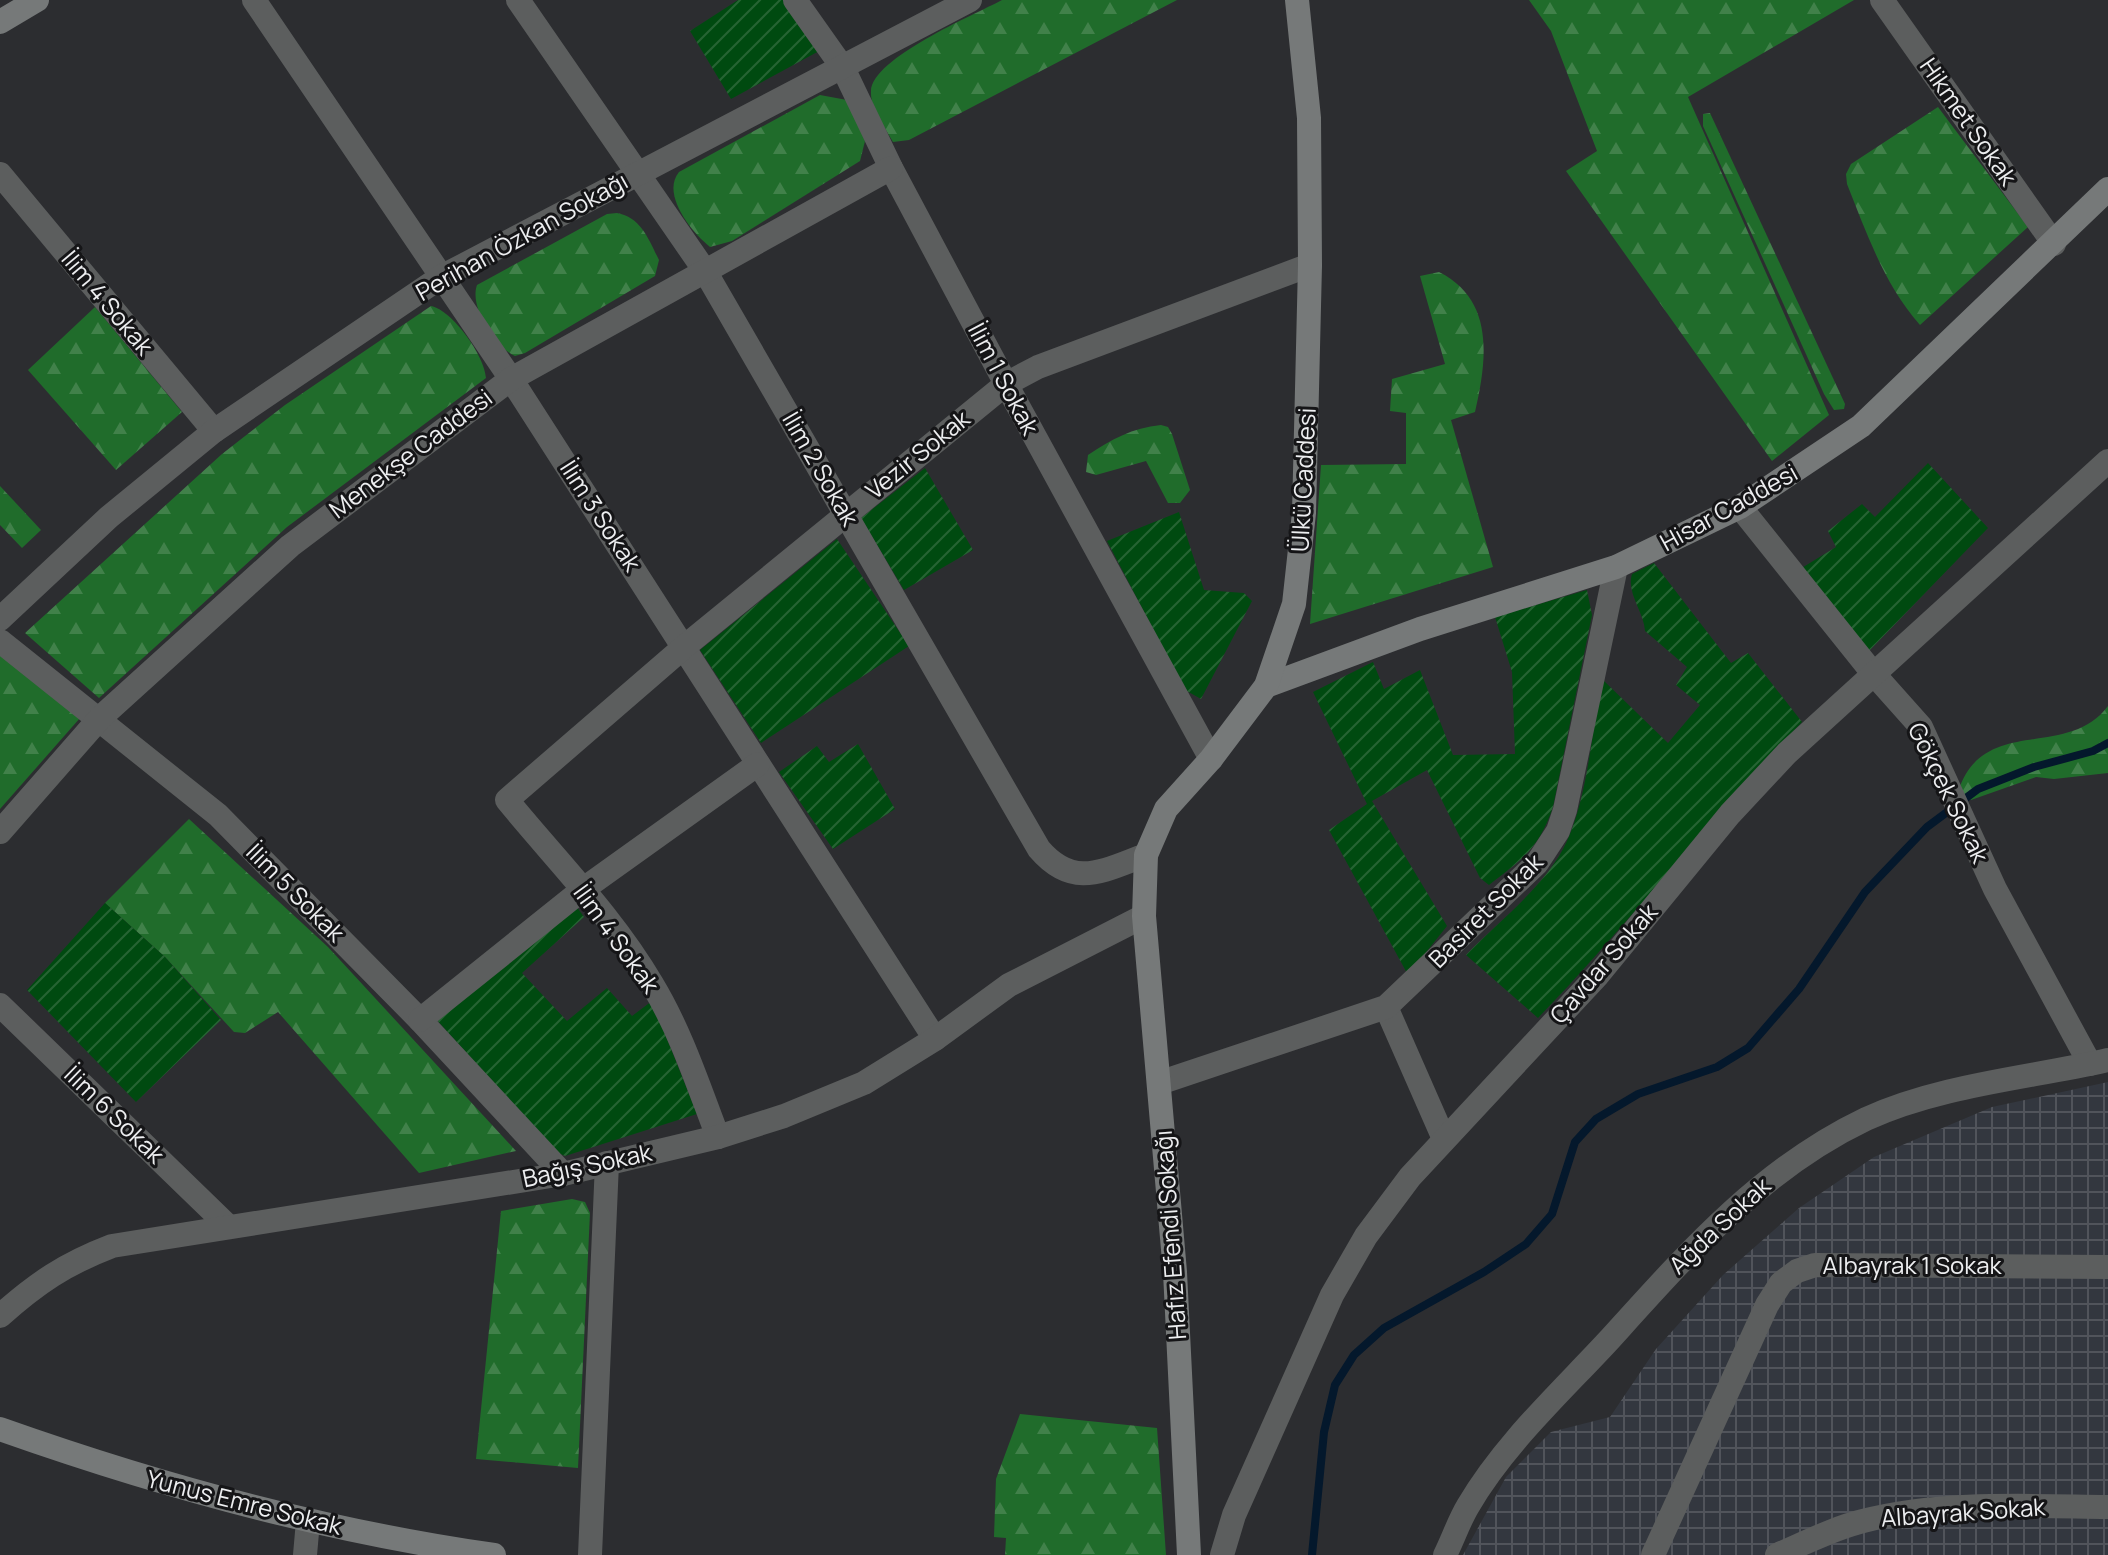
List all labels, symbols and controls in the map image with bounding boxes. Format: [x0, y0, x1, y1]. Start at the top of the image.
street label: Hikmet Sokak [1913, 51, 2026, 192]
street label: Perihan Özkan Sokağı [409, 164, 633, 308]
street label: İlim 4 Sokak [55, 243, 162, 362]
street label: İlim 1 Sokak [961, 317, 1048, 441]
street label: Menekşe Caddesi [322, 381, 498, 525]
street label: Vezir Sokak [858, 401, 977, 506]
street label: İlim 2 Sokak [775, 405, 868, 532]
street label: Ülkü Caddesi [1282, 407, 1323, 553]
street label: İlim 3 Sokak [553, 453, 650, 578]
street label: Hisar Caddesi [1654, 455, 1803, 558]
street label: Gökçek Sokak [1901, 717, 1998, 869]
street label: İlim 5 Sokak [240, 835, 353, 949]
street label: Basiret Sokak [1421, 845, 1550, 974]
street label: İlim 4 Sokak [567, 877, 669, 1000]
street label: Çavdar Sokak [1542, 895, 1665, 1030]
street label: İlim 6 Sokak [58, 1058, 173, 1171]
street label: Hafız Efendi Sokağı [1146, 1129, 1193, 1341]
street label: Bağış Sokak [519, 1135, 655, 1194]
street label: Ağda Sokak [1661, 1168, 1778, 1281]
street label: Albayrak 1 Sokak [1823, 1248, 2002, 1281]
street label: Yunus Emre Sokak [143, 1461, 346, 1542]
street label: Albayrak Sokak [1880, 1489, 2047, 1534]

